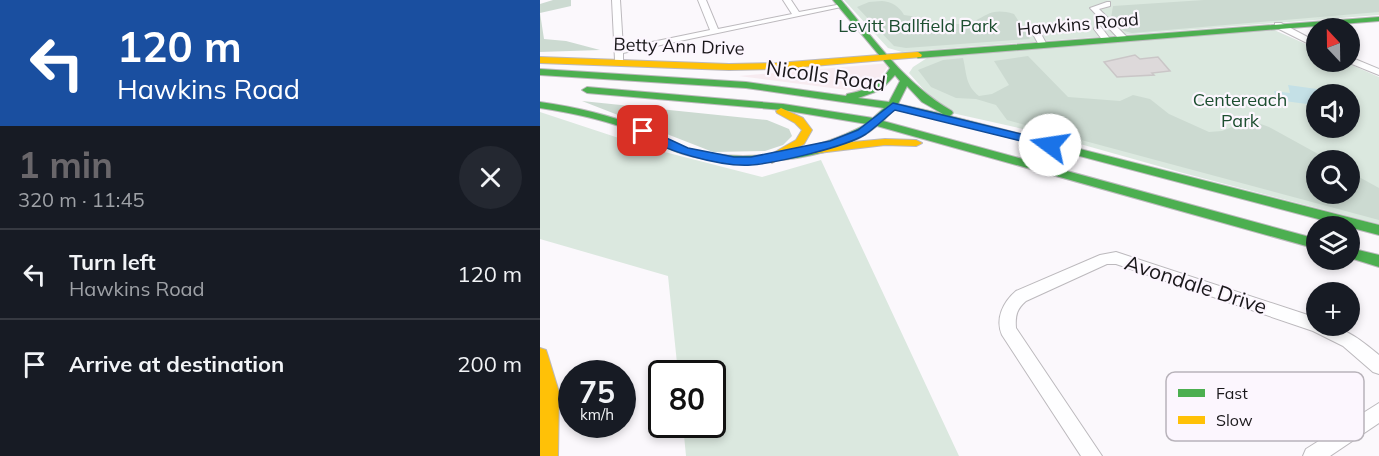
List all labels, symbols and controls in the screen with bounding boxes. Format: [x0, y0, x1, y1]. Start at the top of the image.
street label: Hawkins Road [1016, 7, 1140, 41]
park label: Levitt Ballfield Park [838, 14, 999, 37]
north arrow [1306, 18, 1360, 72]
map controls [1306, 18, 1360, 336]
text: 120 m [117, 20, 242, 73]
icon: left [18, 24, 96, 102]
street label: Betty Ann Drive [613, 32, 745, 60]
street label: Nicolls Road [765, 54, 887, 96]
text: Hawkins Road [117, 72, 300, 106]
button: sound [1306, 84, 1360, 138]
park label: Centereach Park [1193, 88, 1287, 132]
pin [617, 105, 668, 156]
position arrow [1018, 113, 1082, 177]
icon: arrive [626, 114, 659, 147]
text: 1 min [18, 142, 113, 187]
button: close [459, 146, 522, 209]
button: search [1306, 150, 1360, 204]
text: 320 m · 11:45 [18, 187, 144, 212]
button: layers [1306, 216, 1360, 270]
text: Turn left [69, 248, 156, 276]
street label: Avondale Drive [1122, 249, 1270, 319]
icon: left [18, 258, 51, 291]
text: 120 m [457, 260, 522, 288]
text: Hawkins Road [69, 276, 205, 301]
button: + [1306, 282, 1360, 336]
icon: arrive [18, 348, 51, 381]
text: Arrive at destination [69, 350, 284, 378]
text: 200 m [457, 350, 522, 378]
speed limit sign: 80 [648, 360, 726, 438]
legend [1166, 372, 1364, 441]
text: 75 [579, 373, 615, 411]
text: Fast [1216, 383, 1248, 403]
text: km/h [580, 405, 614, 424]
text: Slow [1216, 410, 1253, 430]

